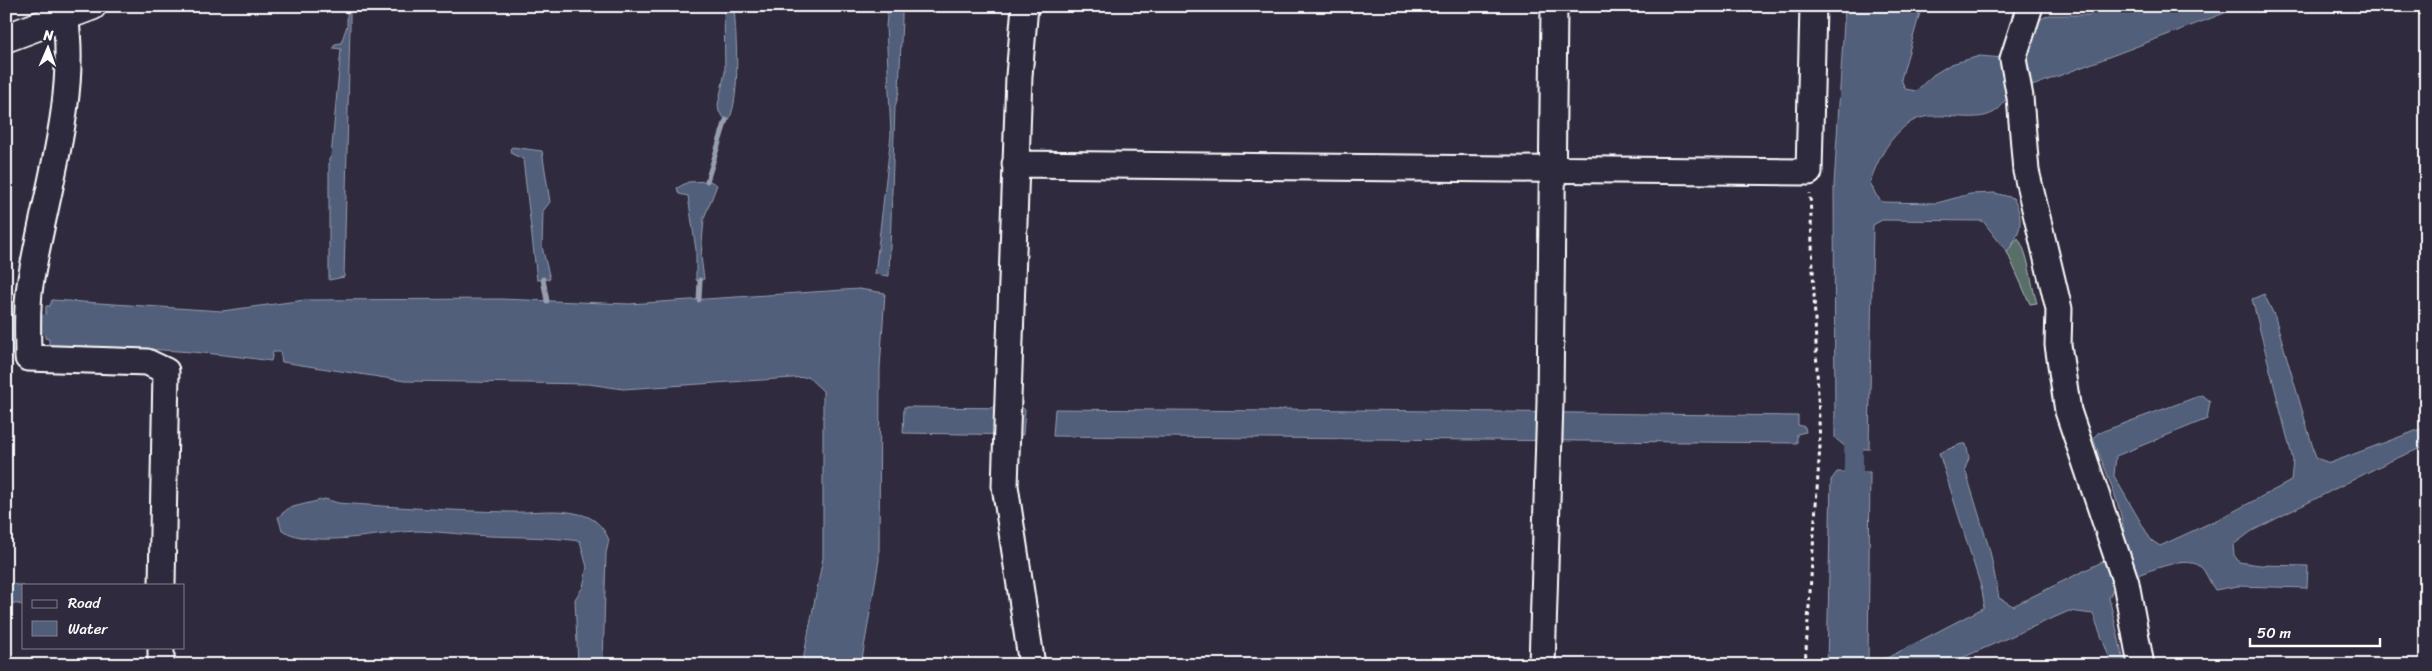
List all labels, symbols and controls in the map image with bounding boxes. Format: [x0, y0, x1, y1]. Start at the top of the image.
north arrow [22, 22, 72, 72]
text: N [42, 23, 54, 48]
legend [22, 584, 185, 648]
text: Road [68, 590, 101, 616]
text: Water [68, 616, 108, 642]
scale bar [2250, 616, 2380, 648]
text: 50 m [2257, 620, 2292, 646]

